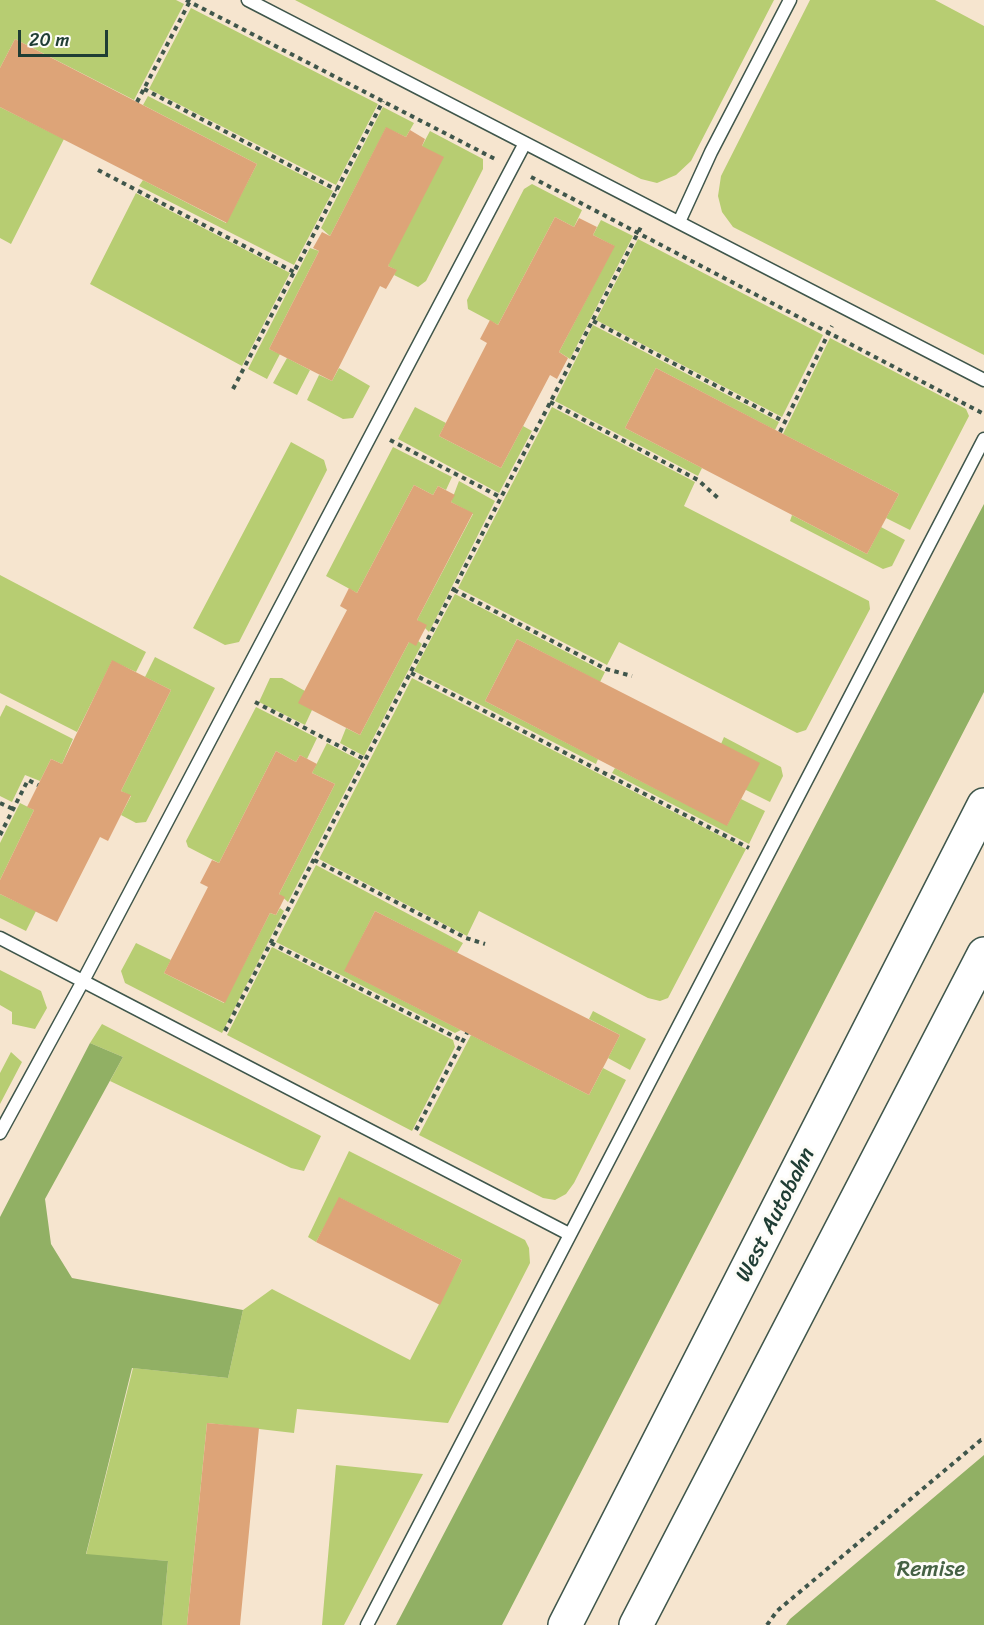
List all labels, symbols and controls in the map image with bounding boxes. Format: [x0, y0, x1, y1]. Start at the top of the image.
scale bar [21, 18, 111, 56]
text: 20 m [29, 24, 69, 56]
street label: West Autobahn [731, 1144, 821, 1286]
park label: Remise [897, 1557, 965, 1583]

